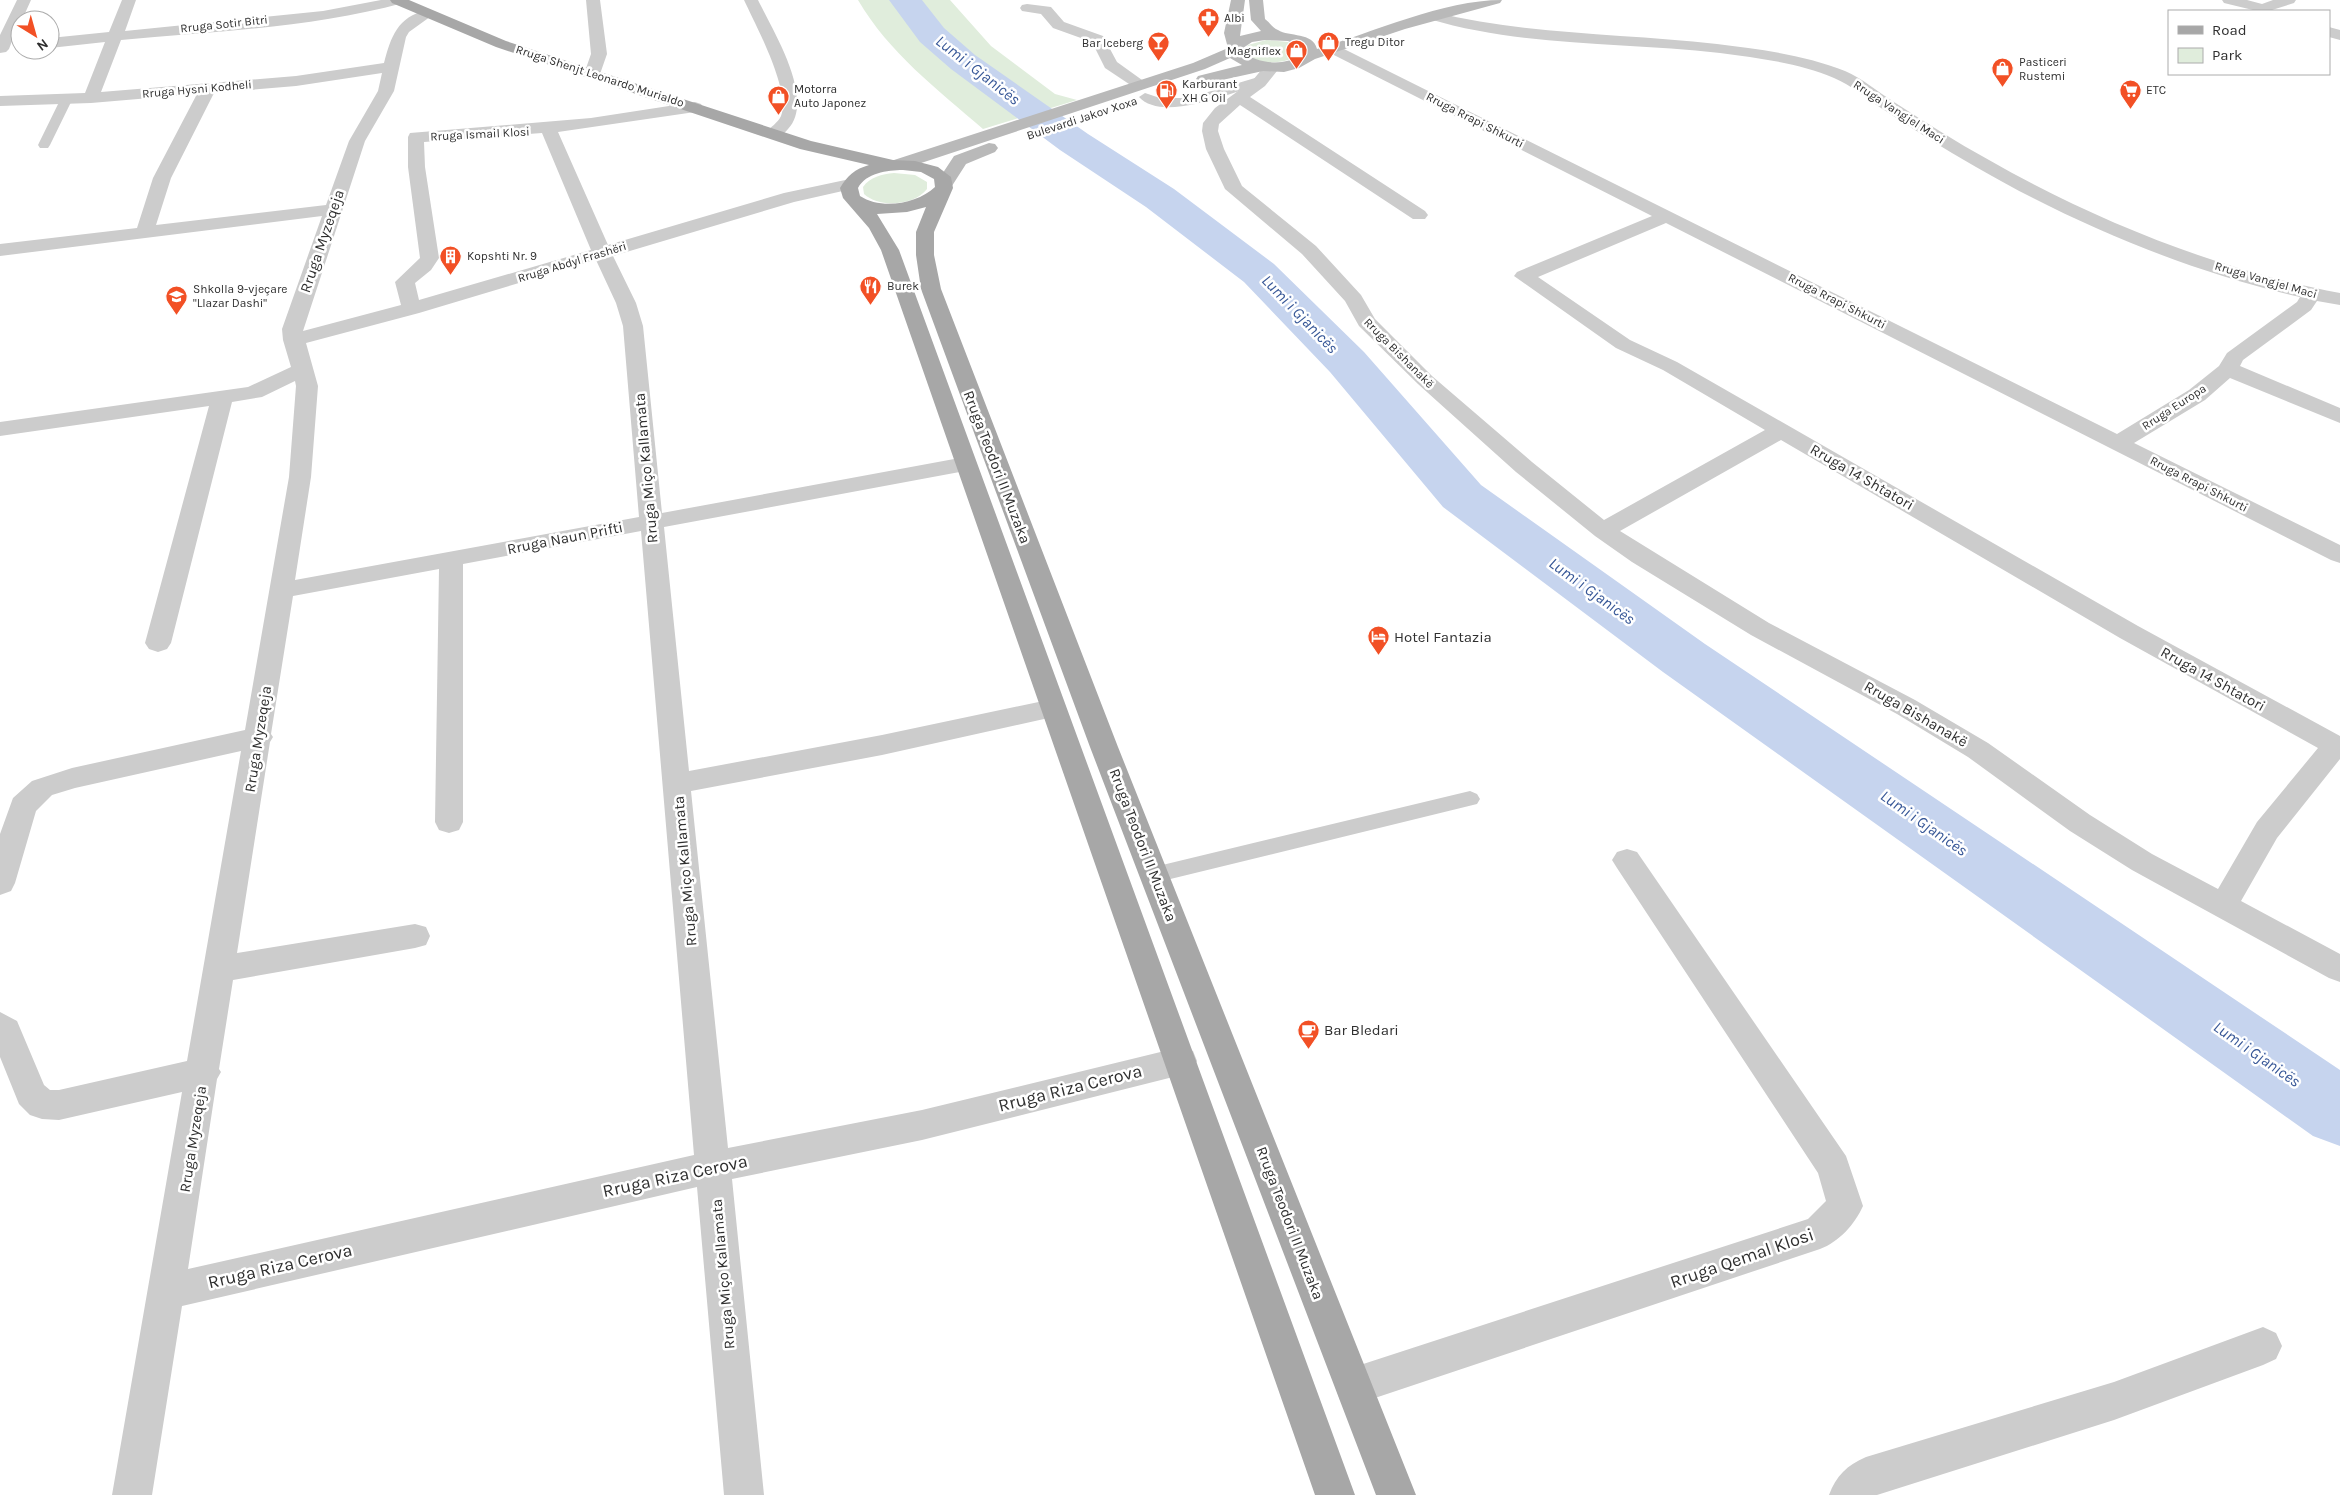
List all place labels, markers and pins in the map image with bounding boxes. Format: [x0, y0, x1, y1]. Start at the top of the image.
pharmacy icon: Albi [1196, 6, 1220, 37]
place label: Albi [1224, 11, 1245, 25]
shop icon: Tregu Ditor [1317, 30, 1341, 61]
bar icon: Bar Iceberg [1147, 31, 1171, 62]
place label: Tregu Ditor [1345, 35, 1405, 49]
place label: Bar Iceberg [1082, 36, 1143, 50]
shop icon: Magniflex [1285, 39, 1309, 70]
place label: Magniflex [1227, 44, 1281, 58]
place label: Pasticeri Rustemi [2019, 55, 2067, 83]
shop icon: Pasticeri Rustemi [1991, 57, 2015, 88]
place label: Karburant XH G Oil [1182, 77, 1238, 105]
supermarket icon: ETC [2118, 78, 2142, 109]
fuel station icon: Karburant XH G Oil [1154, 79, 1178, 110]
place label: Motorra Auto Japonez [794, 82, 867, 110]
place label: ETC [2146, 83, 2166, 97]
shop icon: Motorra Auto Japonez [766, 84, 790, 115]
building icon: Kopshti Nr. 9 [439, 244, 463, 275]
place label: Kopshti Nr. 9 [467, 249, 537, 263]
restaurant icon: Burek [859, 274, 883, 305]
place label: Burek [887, 279, 919, 293]
place label: Shkolla 9-vjeçare "Llazar Dashi" [193, 282, 287, 310]
school or university icon: Shkolla 9-vjeçare "Llazar Dashi" [165, 284, 189, 315]
hotel icon: Hotel Fantazia [1366, 625, 1390, 656]
place label: Hotel Fantazia [1394, 628, 1492, 646]
cafe icon: Bar Bledari [1296, 1018, 1320, 1049]
place label: Bar Bledari [1324, 1021, 1399, 1039]

